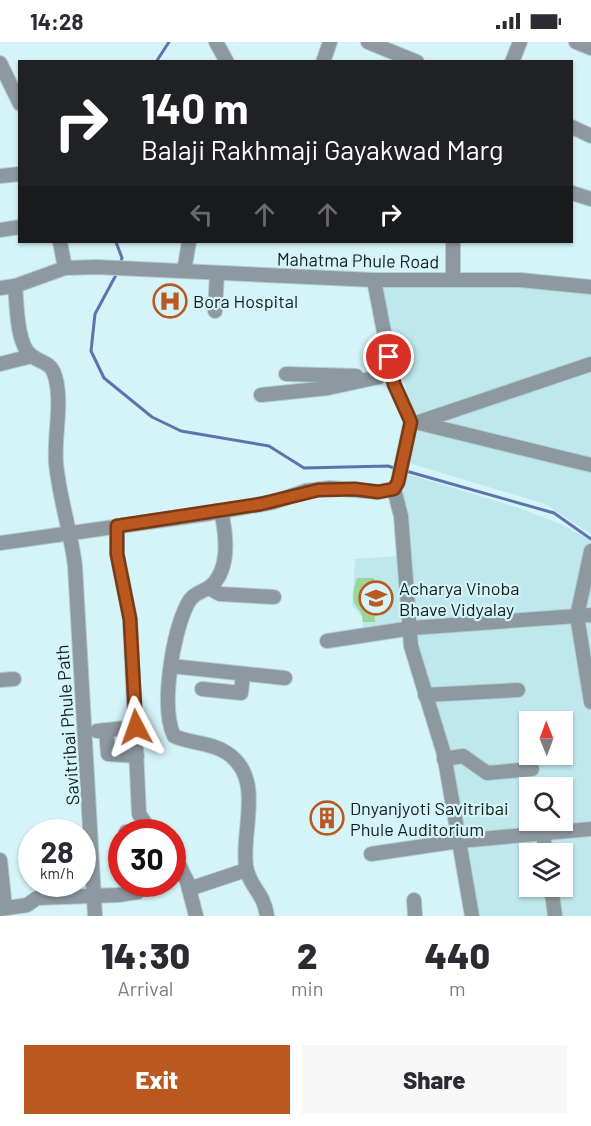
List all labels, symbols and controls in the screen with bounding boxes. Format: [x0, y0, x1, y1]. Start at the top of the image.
text: 14:28 [30, 8, 83, 34]
text: 140 m [141, 82, 249, 132]
icon: right [42, 84, 120, 162]
text: Balaji Rakhmaji Gayakwad Marg [141, 133, 504, 165]
icon: left [185, 198, 218, 231]
icon: ahead [248, 198, 281, 231]
icon: ahead [311, 198, 344, 231]
icon: right [374, 198, 407, 231]
street label: Mahatma Phule Road [277, 248, 439, 272]
hospital icon: Bora Hospital [152, 283, 188, 319]
place label: Bora Hospital [193, 290, 298, 312]
pin [363, 331, 414, 382]
icon: arrive [372, 340, 405, 373]
place label: Acharya Vinoba Bhave Vidyalay [399, 577, 520, 620]
school or university icon: Acharya Vinoba Bhave Vidyalay [358, 580, 394, 616]
street label: Savitribai Phule Path [50, 644, 84, 806]
position arrow [104, 695, 168, 759]
north arrow [519, 711, 573, 765]
map controls [519, 711, 573, 897]
button: search [519, 777, 573, 831]
place label: Dnyanjyoti Savitribai Phule Auditorium [350, 797, 509, 840]
building icon: Dnyanjyoti Savitribai Phule Auditorium [309, 800, 345, 836]
speed limit sign: 30 [108, 819, 186, 897]
text: 28 [40, 833, 74, 869]
button: layers [519, 843, 573, 897]
text: km/h [40, 864, 74, 882]
text: 14:30 [101, 933, 190, 976]
text: 2 [297, 933, 317, 976]
text: 440 [424, 933, 490, 976]
text: Arrival [118, 976, 173, 1000]
text: min [291, 976, 323, 1000]
text: m [449, 976, 466, 1000]
button: Exit [24, 1045, 290, 1114]
button: Share [302, 1045, 567, 1114]

